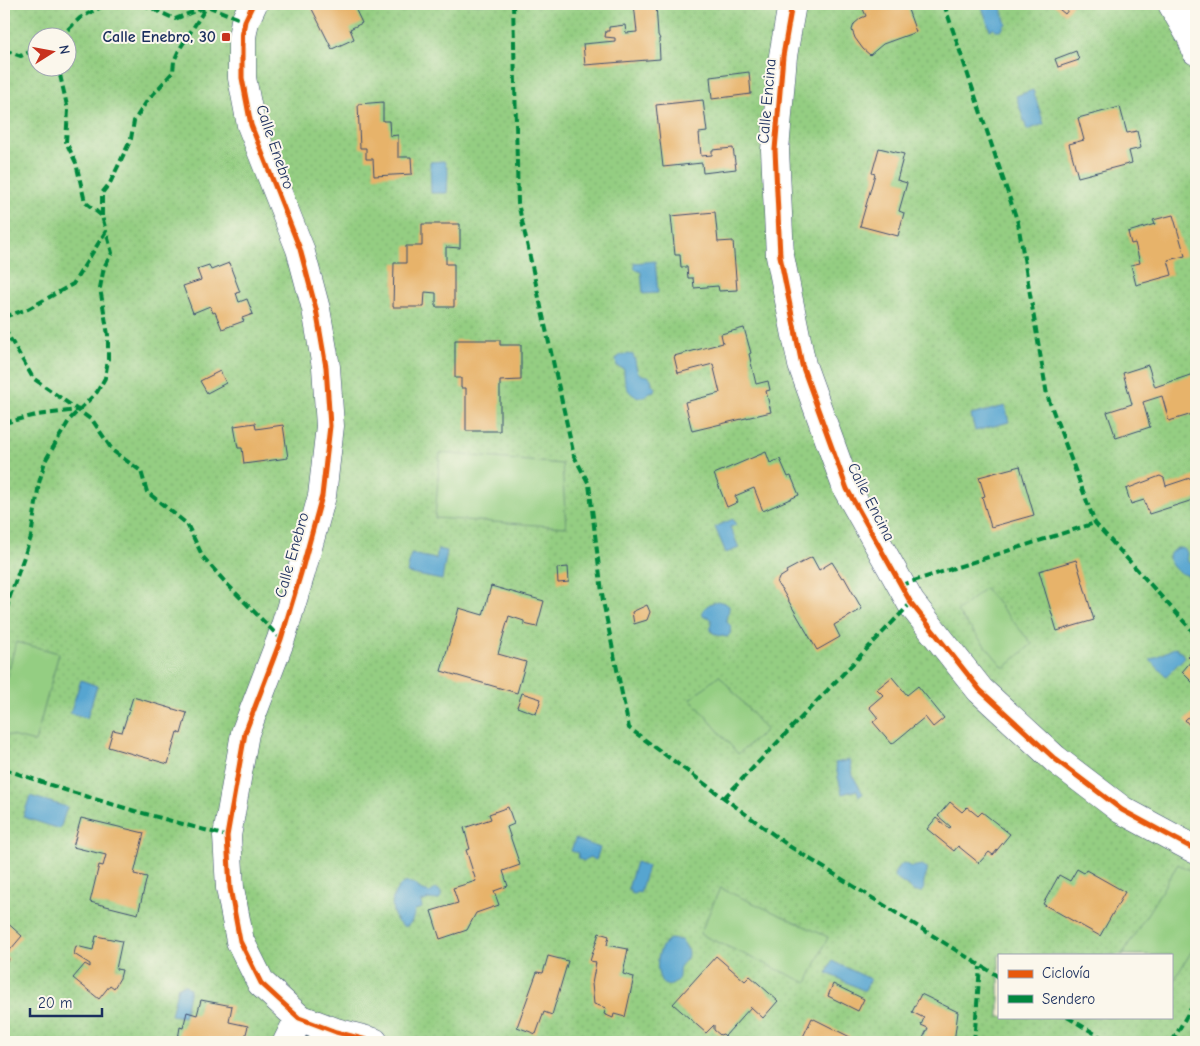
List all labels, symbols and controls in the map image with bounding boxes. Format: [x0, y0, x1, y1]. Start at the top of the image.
north arrow [28, 28, 78, 78]
place label: Calle Enebro, 30 [102, 28, 216, 46]
marker: Calle Enebro, 30 [220, 31, 232, 43]
text: N [55, 44, 73, 56]
street label: Calle Encina [754, 58, 780, 144]
street label: Calle Enebro [252, 102, 298, 192]
street label: Calle Encina [844, 460, 898, 544]
street label: Calle Enebro [271, 510, 313, 600]
legend [998, 954, 1172, 1018]
text: Ciclovía [1042, 964, 1090, 982]
scale bar [30, 986, 102, 1018]
text: Sendero [1042, 990, 1095, 1008]
text: 20 m [38, 994, 72, 1012]

